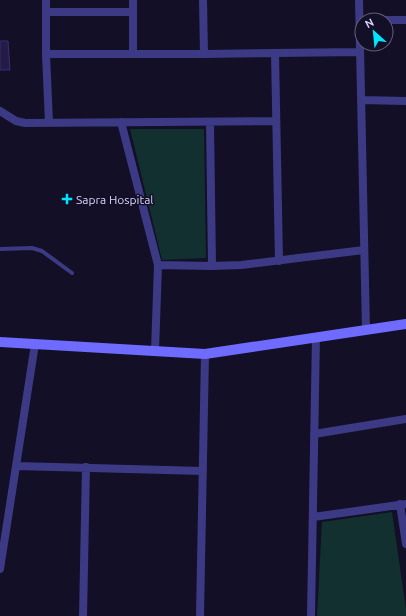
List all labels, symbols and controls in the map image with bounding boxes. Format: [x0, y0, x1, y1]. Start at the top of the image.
north arrow [354, 12, 394, 52]
text: N [363, 16, 376, 30]
marker: Sapra Hospital [61, 193, 73, 205]
place label: Sapra Hospital [76, 193, 153, 206]

